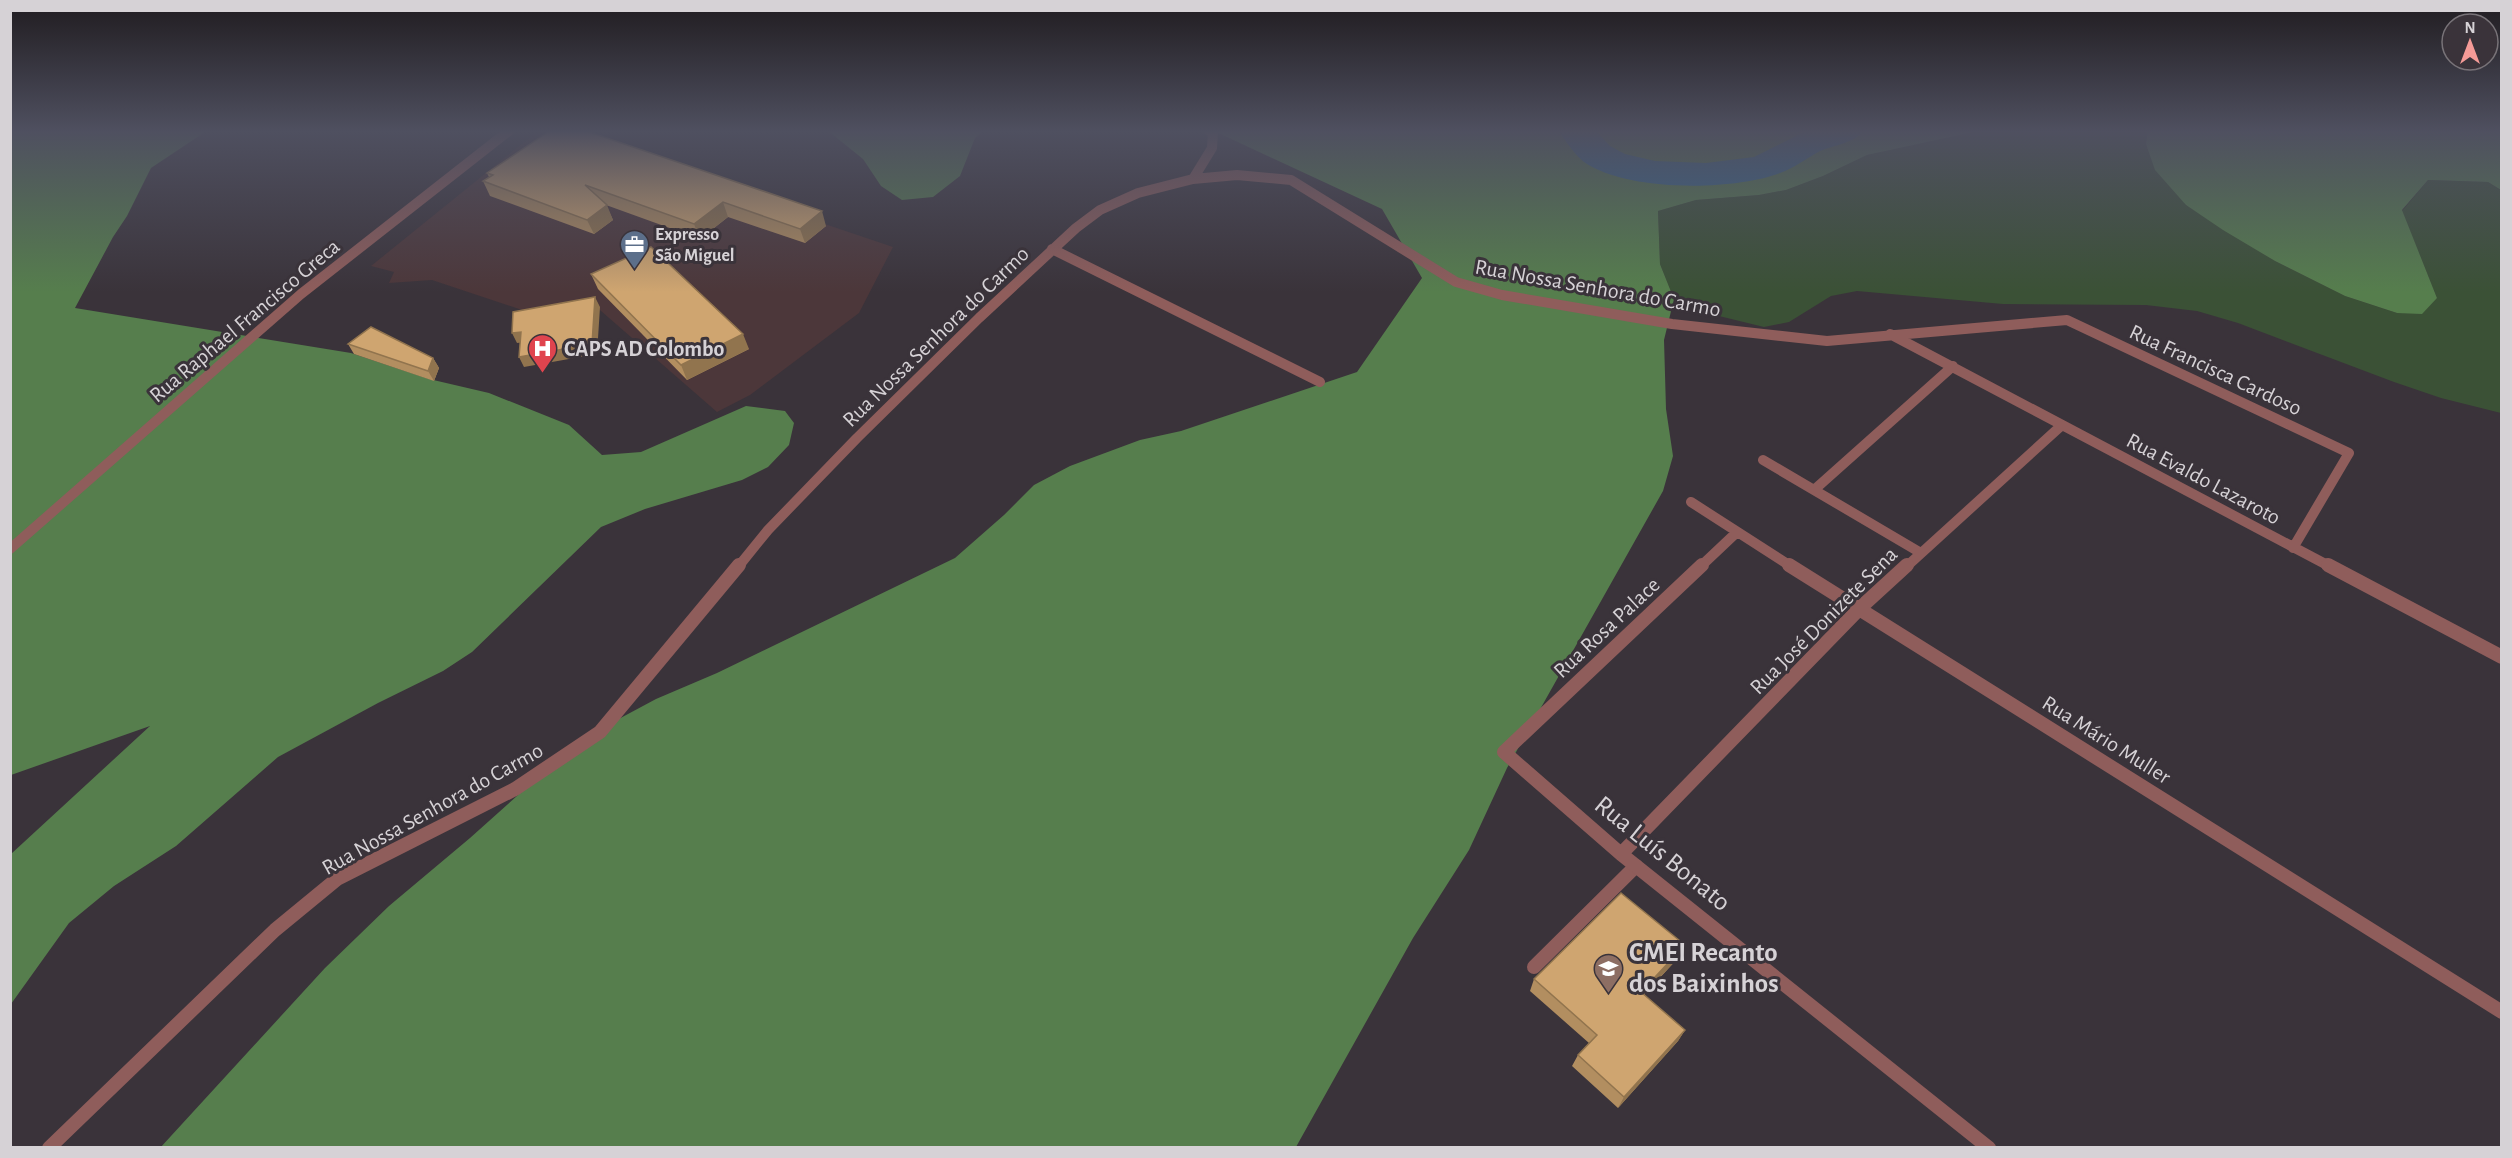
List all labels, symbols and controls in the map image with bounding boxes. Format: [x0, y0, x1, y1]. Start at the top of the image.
north arrow [2440, 12, 2500, 72]
text: N [2464, 20, 2476, 36]
place label: Expresso São Miguel [655, 226, 735, 265]
office icon: Expresso São Miguel [618, 228, 650, 270]
street label: Rua Raphael Francisco Greca [145, 235, 344, 407]
street label: Rua Nossa Senhora do Carmo [838, 242, 1033, 431]
street label: Rua Nossa Senhora do Carmo [1473, 256, 1722, 320]
street label: Rua Francisca Cardoso [2126, 320, 2305, 419]
hospital icon: CAPS AD Colombo [527, 332, 559, 374]
place label: CAPS AD Colombo [564, 338, 725, 360]
street label: Rua Evaldo Lazaroto [2123, 429, 2284, 529]
street label: Rua José Donizete Sena [1746, 543, 1902, 699]
street label: Rua Rosa Palace [1549, 573, 1664, 682]
street label: Rua Mário Muller [2038, 692, 2175, 788]
street label: Rua Nossa Senhora do Carmo [318, 739, 547, 879]
street label: Rua Luís Bonato [1590, 791, 1736, 916]
place label: CMEI Recanto dos Baixinhos [1629, 939, 1779, 997]
school or university icon: CMEI Recanto dos Baixinhos [1592, 952, 1624, 994]

